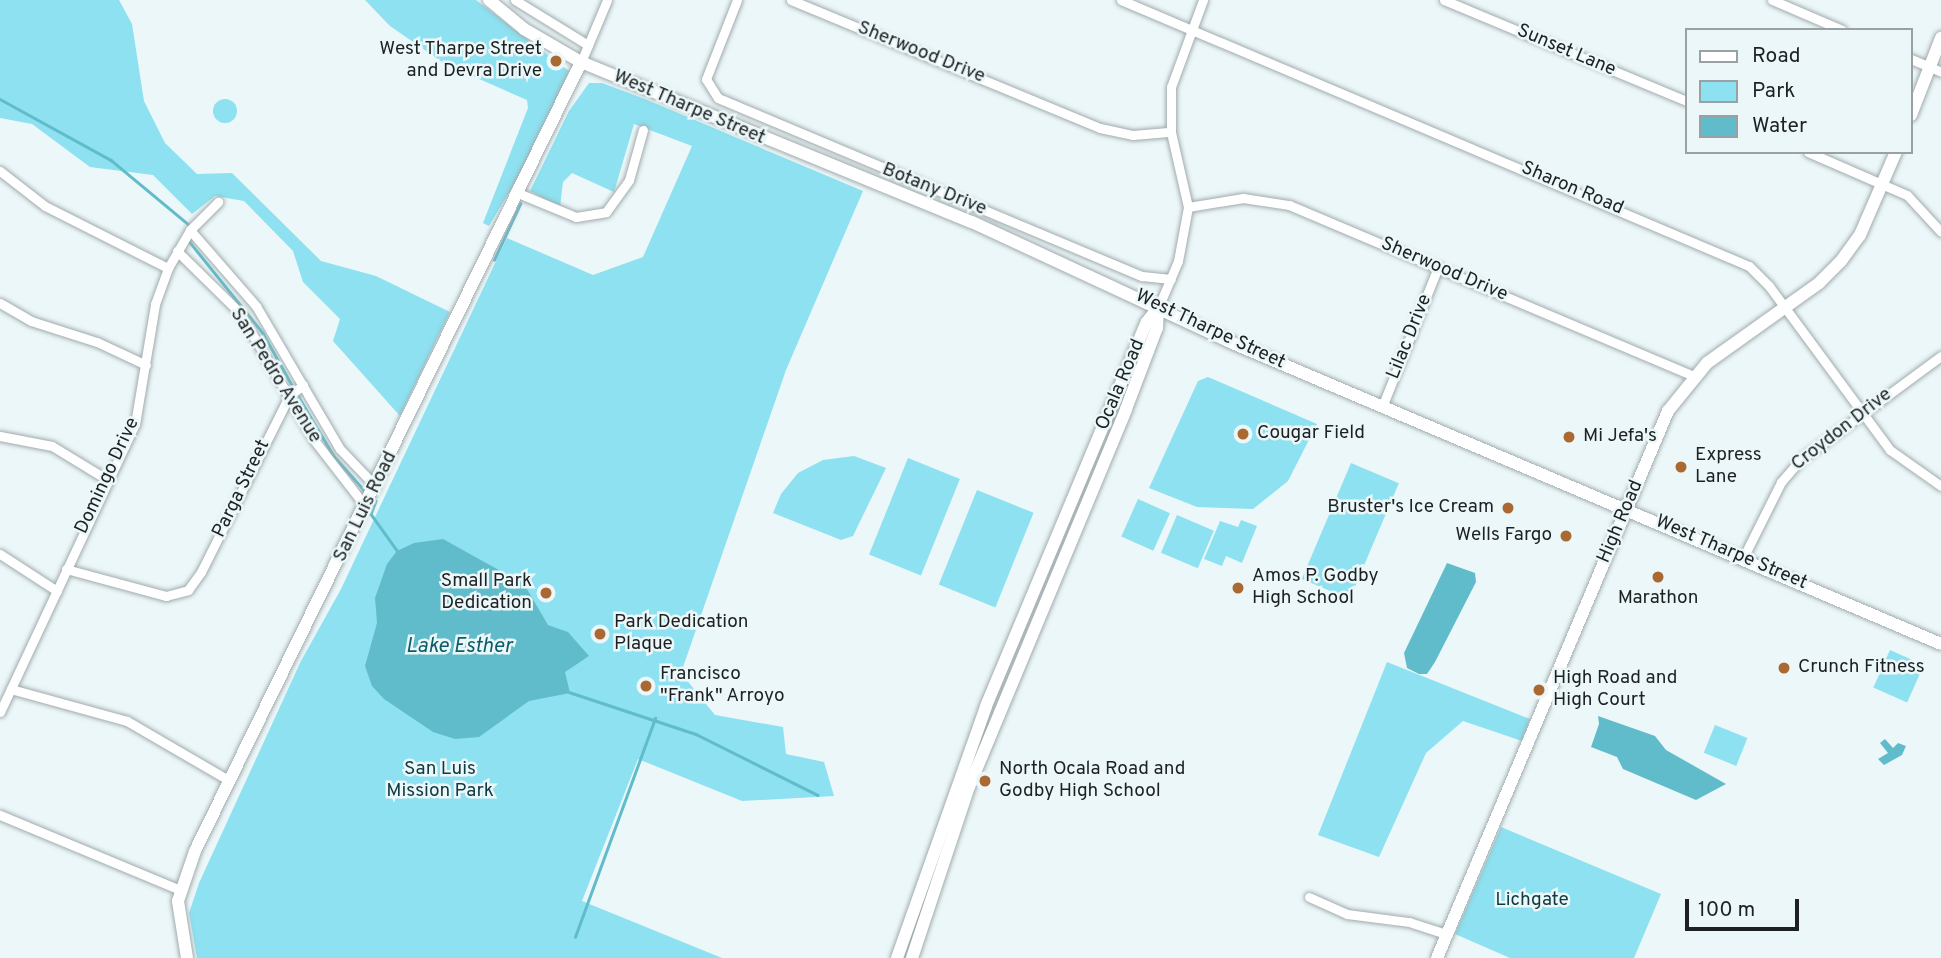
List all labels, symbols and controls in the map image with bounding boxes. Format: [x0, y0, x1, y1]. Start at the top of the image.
street label: Sherwood Drive [854, 17, 988, 89]
street label: Sunset Lane [1513, 20, 1619, 82]
legend [1686, 28, 1913, 154]
place label: West Tharpe Street and Devra Drive [379, 39, 542, 83]
text: Road [1752, 43, 1801, 70]
marker: West Tharpe Street and Devra Drive [548, 53, 564, 69]
street label: West Tharpe Street [609, 66, 769, 150]
text: Park [1752, 78, 1795, 105]
text: Water [1752, 113, 1807, 140]
street label: Sharon Road [1517, 157, 1627, 221]
street label: Botany Drive [879, 159, 989, 221]
street label: Sherwood Drive [1377, 233, 1511, 307]
street label: West Tharpe Street [1131, 285, 1289, 375]
street label: Lilac Drive [1383, 291, 1437, 383]
street label: San Pedro Avenue [224, 304, 326, 448]
street label: Ocala Road [1092, 336, 1150, 434]
street label: Croydon Drive [1787, 384, 1897, 476]
street label: Domingo Drive [71, 414, 145, 538]
place label: Cougar Field [1257, 423, 1365, 445]
marker: Cougar Field [1235, 426, 1251, 442]
place label: Mi Jefa's [1583, 426, 1657, 448]
marker: Mi Jefa's [1561, 429, 1577, 445]
street label: Parga Street [208, 436, 276, 542]
place label: Express Lane [1695, 445, 1762, 489]
street label: San Luis Road [329, 448, 403, 566]
marker: Express Lane [1673, 459, 1689, 475]
street label: High Road [1593, 477, 1649, 567]
place label: Bruster's Ice Cream [1327, 497, 1494, 519]
marker: Bruster's Ice Cream [1500, 500, 1516, 516]
street label: West Tharpe Street [1651, 511, 1811, 595]
place label: Wells Fargo [1455, 525, 1552, 547]
marker: Wells Fargo [1558, 528, 1574, 544]
place label: Amos P. Godby High School [1252, 566, 1379, 610]
marker: Marathon [1650, 569, 1666, 585]
place label: Small Park Dedication [441, 571, 532, 615]
marker: Amos P. Godby High School [1230, 580, 1246, 596]
marker: Small Park Dedication [538, 585, 554, 601]
place label: Marathon [1618, 588, 1698, 610]
place label: Park Dedication Plaque [614, 612, 748, 656]
marker: Park Dedication Plaque [592, 626, 608, 642]
water label: Lake Esther [406, 634, 512, 660]
place label: Crunch Fitness [1798, 657, 1925, 679]
marker: Crunch Fitness [1776, 660, 1792, 676]
place label: Francisco "Frank" Arroyo [660, 664, 785, 708]
place label: High Road and High Court [1553, 668, 1677, 712]
marker: Francisco "Frank" Arroyo [638, 678, 654, 694]
marker: High Road and High Court [1531, 682, 1547, 698]
park label: San Luis Mission Park [386, 759, 494, 803]
place label: North Ocala Road and Godby High School [999, 759, 1185, 803]
marker: North Ocala Road and Godby High School [977, 773, 993, 789]
scale bar [1689, 884, 1803, 928]
park label: Lichgate [1495, 890, 1569, 912]
text: 100 m [1698, 897, 1755, 924]

